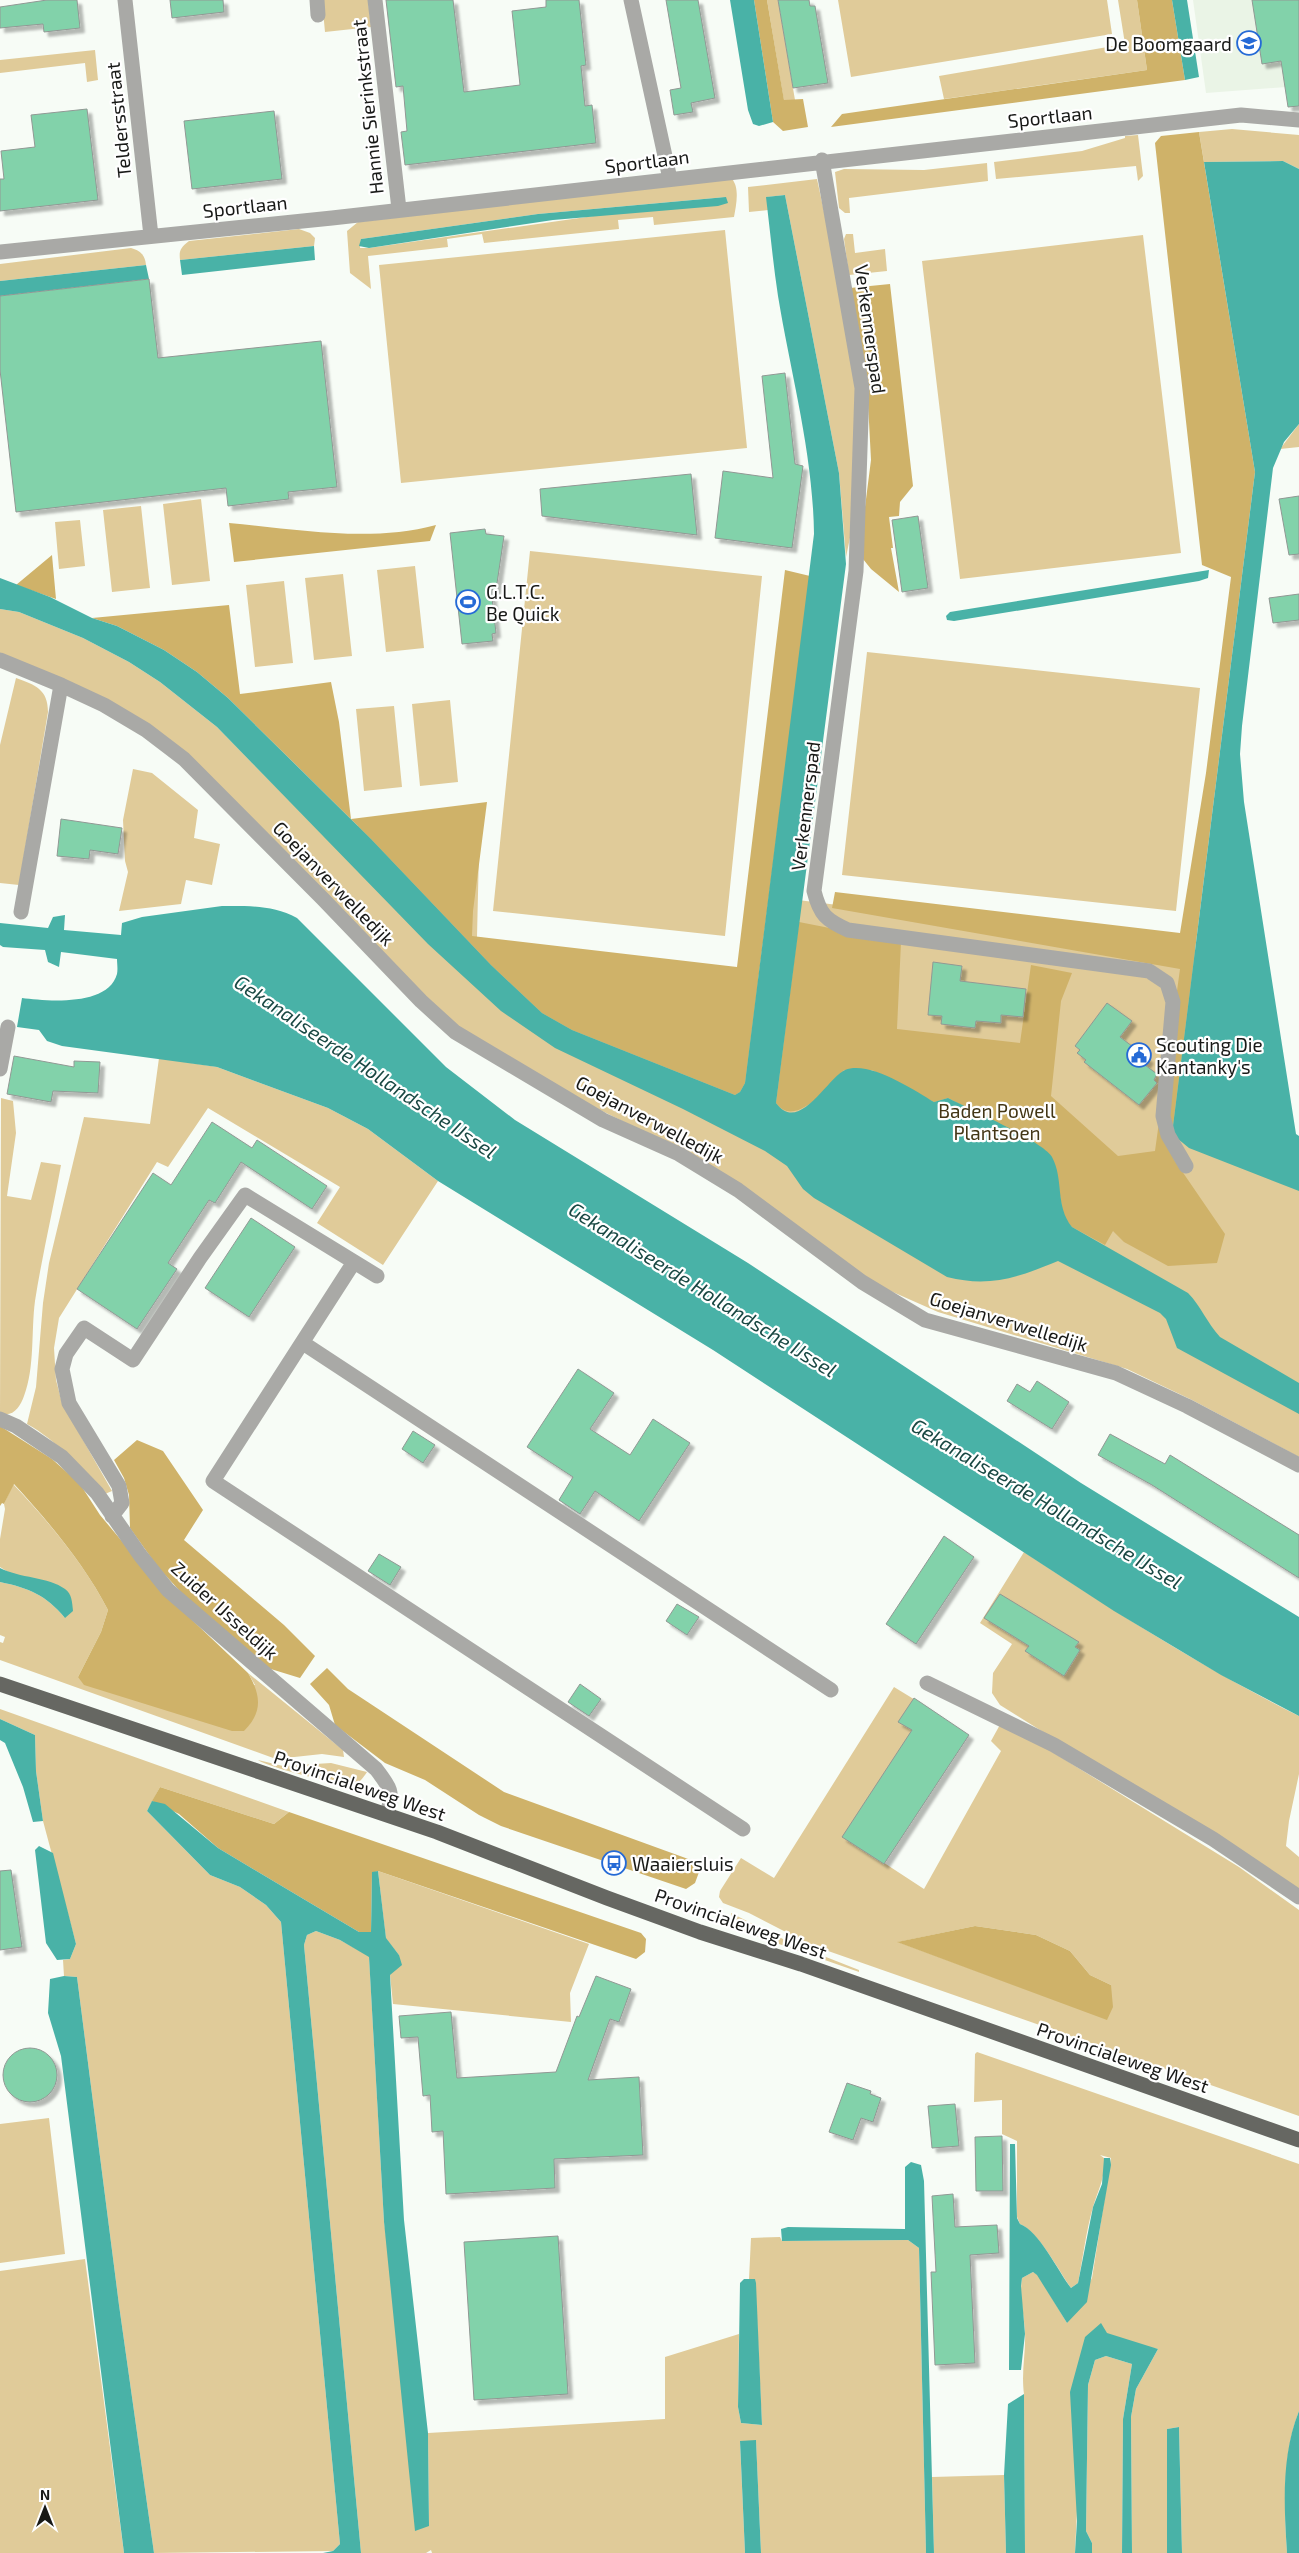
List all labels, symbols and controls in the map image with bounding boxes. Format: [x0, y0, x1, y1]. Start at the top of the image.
street label: Hannie Sierinkstraat [346, 18, 388, 196]
school or university icon: De Boomgaard [1236, 30, 1262, 56]
place label: De Boomgaard [1105, 32, 1232, 55]
street label: Teldersstraat [101, 61, 135, 179]
street label: Sportlaan [1007, 100, 1093, 132]
street label: Sportlaan [603, 144, 691, 178]
street label: Sportlaan [202, 190, 288, 222]
street label: Verkennerspad [851, 263, 891, 395]
place label: G.L.T.C. Be Quick [486, 580, 560, 625]
sports icon: G.L.T.C. Be Quick [455, 589, 481, 615]
street label: Verkennerspad [786, 740, 824, 872]
street label: Goejanverwelledijk [269, 816, 400, 950]
water label: Gekanaliseerde Hollandsche IJssel [230, 969, 502, 1163]
place label: Scouting Die Kantanky's [1156, 1033, 1263, 1078]
public building icon: Scouting Die Kantanky's [1126, 1042, 1152, 1068]
street label: Goejanverwelledijk [572, 1070, 728, 1168]
park label: Baden Powell Plantsoen [938, 1099, 1056, 1144]
water label: Gekanaliseerde Hollandsche IJssel [565, 1196, 841, 1382]
street label: Goejanverwelledijk [927, 1286, 1091, 1356]
water label: Gekanaliseerde Hollandsche IJssel [908, 1413, 1186, 1593]
street label: Zuider IJsseldijk [167, 1556, 283, 1664]
street label: Provincialeweg West [271, 1745, 449, 1825]
bus stop icon: Waaiersluis [601, 1850, 627, 1876]
place label: Waaiersluis [632, 1852, 734, 1875]
street label: Provincialeweg West [652, 1883, 830, 1963]
street label: Provincialeweg West [1034, 2017, 1212, 2097]
north arrow [20, 2483, 70, 2533]
text: N [40, 2486, 50, 2503]

